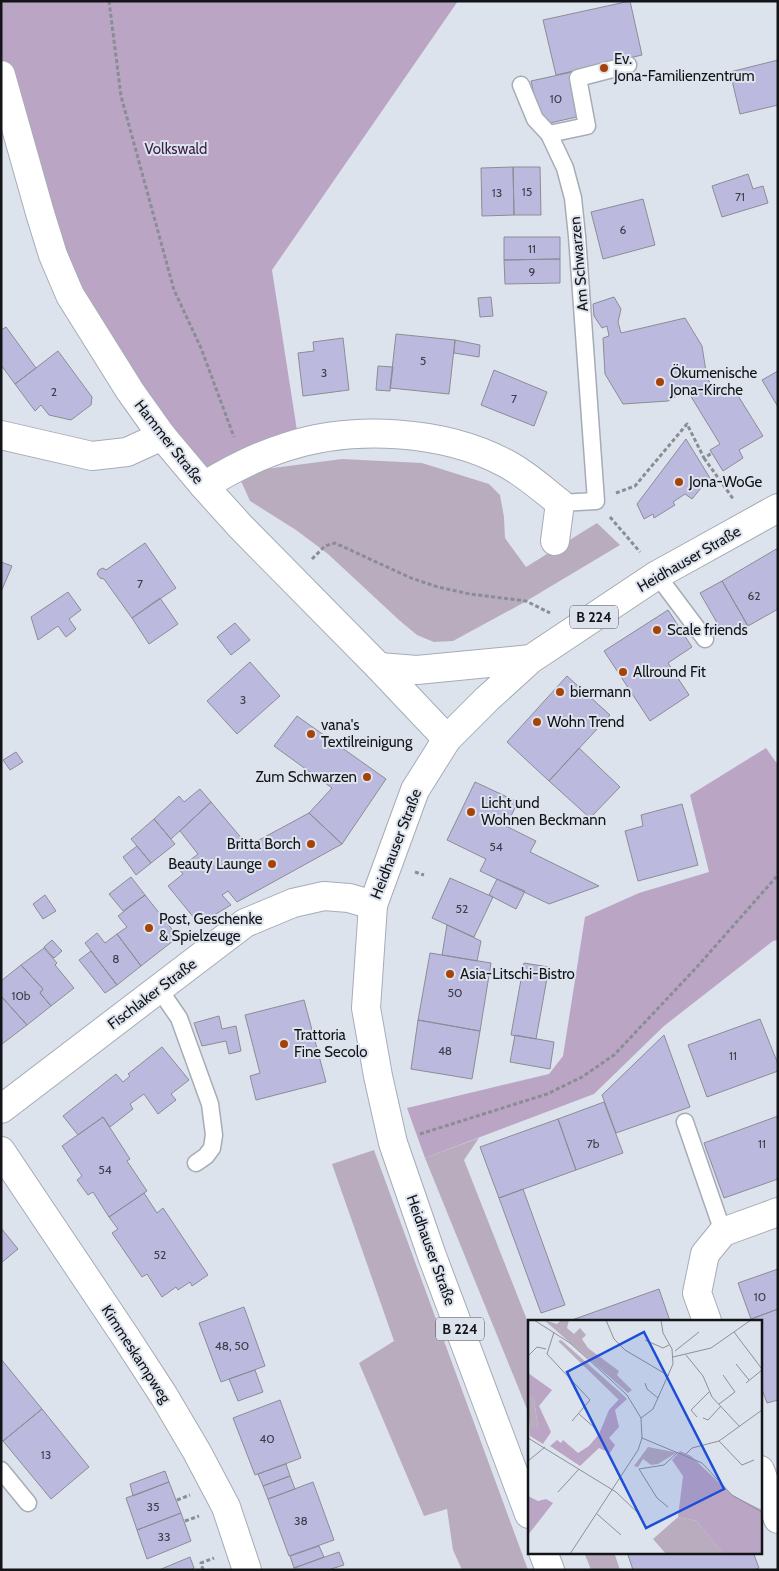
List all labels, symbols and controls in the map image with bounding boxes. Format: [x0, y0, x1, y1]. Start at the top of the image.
place label: Ev. Jona-Familienzentrum [613, 50, 755, 85]
marker: Ev. Jona-Familienzentrum [598, 62, 610, 74]
house number: 10 [550, 91, 562, 106]
park label: Volkswald [145, 140, 207, 158]
house number: 15 [522, 184, 532, 199]
house number: 13 [492, 185, 502, 200]
house number: 71 [735, 189, 745, 204]
street label: Am Schwarzen [566, 216, 592, 312]
house number: 6 [620, 222, 627, 237]
house number: 11 [528, 241, 536, 256]
house number: 9 [529, 264, 536, 279]
house number: 5 [420, 353, 426, 368]
place label: Ökumenische Jona-Kirche [669, 364, 758, 399]
house number: 3 [321, 365, 327, 380]
marker: Ökumenische Jona-Kirche [654, 376, 666, 388]
house number: 2 [51, 384, 57, 399]
house number: 7 [511, 391, 517, 406]
street label: Hammer Straße [131, 396, 208, 488]
place label: Jona-WoGe [688, 473, 762, 491]
marker: Jona-WoGe [673, 476, 685, 488]
street label: Heidhauser Straße [634, 522, 744, 596]
house number: 7 [137, 576, 143, 591]
house number: 62 [747, 588, 761, 603]
road number: B 224 [570, 606, 618, 628]
place label: Scale friends [667, 621, 748, 639]
marker: Scale friends [651, 624, 663, 636]
place label: Allround Fit [633, 663, 706, 681]
marker: Allround Fit [617, 666, 629, 678]
place label: biermann [570, 683, 631, 701]
marker: biermann [554, 686, 566, 698]
house number: 3 [240, 692, 246, 707]
place label: Wohn Trend [547, 713, 624, 731]
place label: vana's Textilreinigung [321, 716, 413, 751]
marker: Wohn Trend [531, 716, 543, 728]
marker: vana's Textilreinigung [305, 728, 317, 740]
place label: Zum Schwarzen [256, 768, 357, 786]
marker: Zum Schwarzen [361, 771, 373, 783]
street label: Heidhauser Straße [367, 786, 425, 902]
place label: Licht und Wohnen Beckmann [481, 794, 606, 829]
marker: Licht und Wohnen Beckmann [465, 806, 477, 818]
place label: Britta Borch [227, 835, 301, 853]
marker: Britta Borch [305, 838, 317, 850]
house number: 54 [489, 839, 503, 854]
place label: Beauty Launge [168, 855, 262, 873]
marker: Beauty Launge [266, 858, 278, 870]
house number: 52 [456, 901, 468, 916]
place label: Post, Geschenke & Spielzeuge [159, 910, 263, 945]
marker: Post, Geschenke & Spielzeuge [143, 922, 155, 934]
house number: 8 [112, 951, 120, 966]
street label: Fischlaker Straße [104, 955, 200, 1033]
place label: Asia-Litschi-Bistro [460, 965, 575, 983]
marker: Asia-Litschi-Bistro [444, 968, 456, 980]
house number: 50 [448, 985, 462, 1000]
house number: 10b [12, 988, 31, 1003]
place label: Trattoria Fine Secolo [294, 1026, 367, 1061]
marker: Trattoria Fine Secolo [278, 1038, 290, 1050]
house number: 48 [438, 1043, 452, 1058]
house number: 11 [729, 1048, 737, 1063]
house number: 7b [587, 1136, 600, 1151]
house number: 11 [758, 1136, 766, 1151]
house number: 54 [98, 1162, 112, 1177]
street label: Heidhauser Straße [403, 1192, 459, 1308]
house number: 52 [154, 1247, 166, 1262]
house number: 10 [754, 1289, 766, 1304]
street label: Kimmeskampweg [98, 1302, 175, 1407]
road number: B 224 [436, 1318, 484, 1340]
inset map [528, 1320, 762, 1554]
house number: 48, 50 [215, 1338, 249, 1353]
house number: 40 [259, 1431, 275, 1446]
house number: 13 [41, 1447, 51, 1462]
house number: 35 [147, 1499, 159, 1514]
house number: 38 [294, 1513, 308, 1528]
house number: 33 [158, 1529, 170, 1544]

